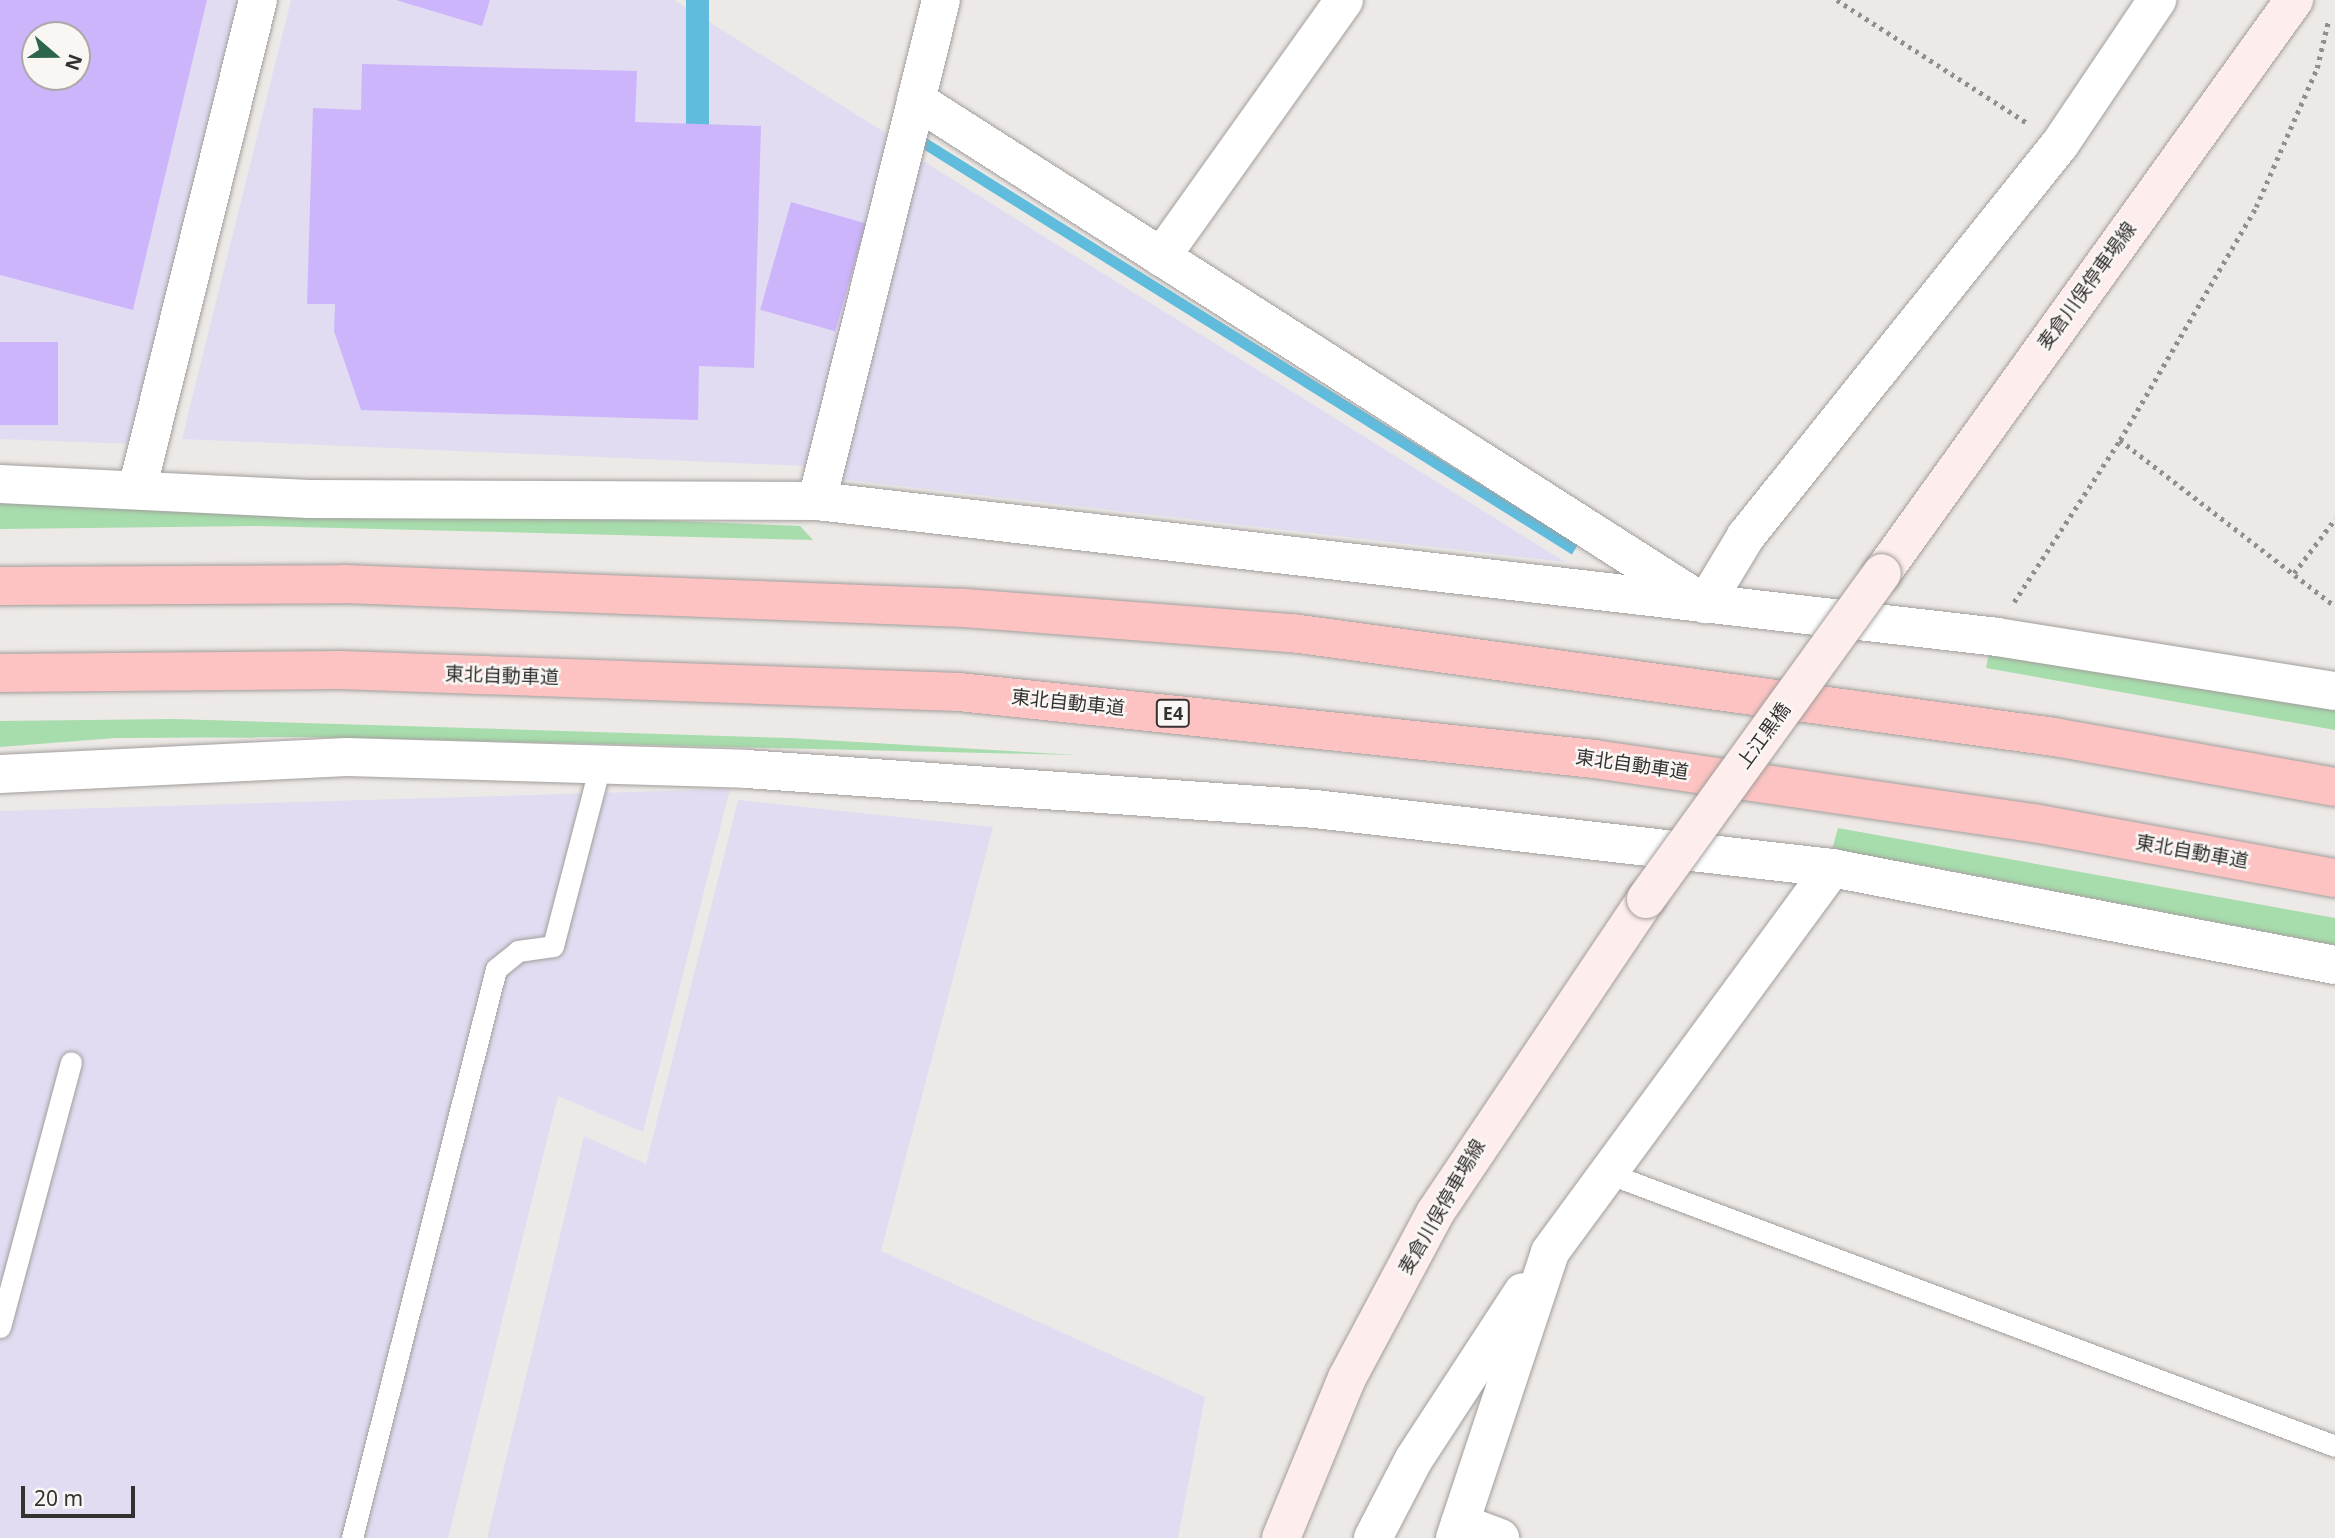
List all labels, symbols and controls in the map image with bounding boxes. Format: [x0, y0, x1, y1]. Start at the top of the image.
north arrow [21, 21, 91, 91]
text: N [59, 51, 89, 74]
street label: 麦倉川俣停車場線 [2033, 218, 2141, 354]
street label: 東北自動車道 [445, 663, 559, 689]
street label: 東北自動車道 [1010, 686, 1126, 720]
road number: E4 [1156, 698, 1190, 728]
street label: 上江黒橋 [1732, 699, 1796, 773]
street label: 東北自動車道 [1574, 746, 1690, 784]
street label: 東北自動車道 [2134, 831, 2250, 873]
street label: 麦倉川俣停車場線 [1394, 1135, 1490, 1279]
scale bar [24, 1472, 138, 1516]
text: 20 m [34, 1484, 83, 1512]

